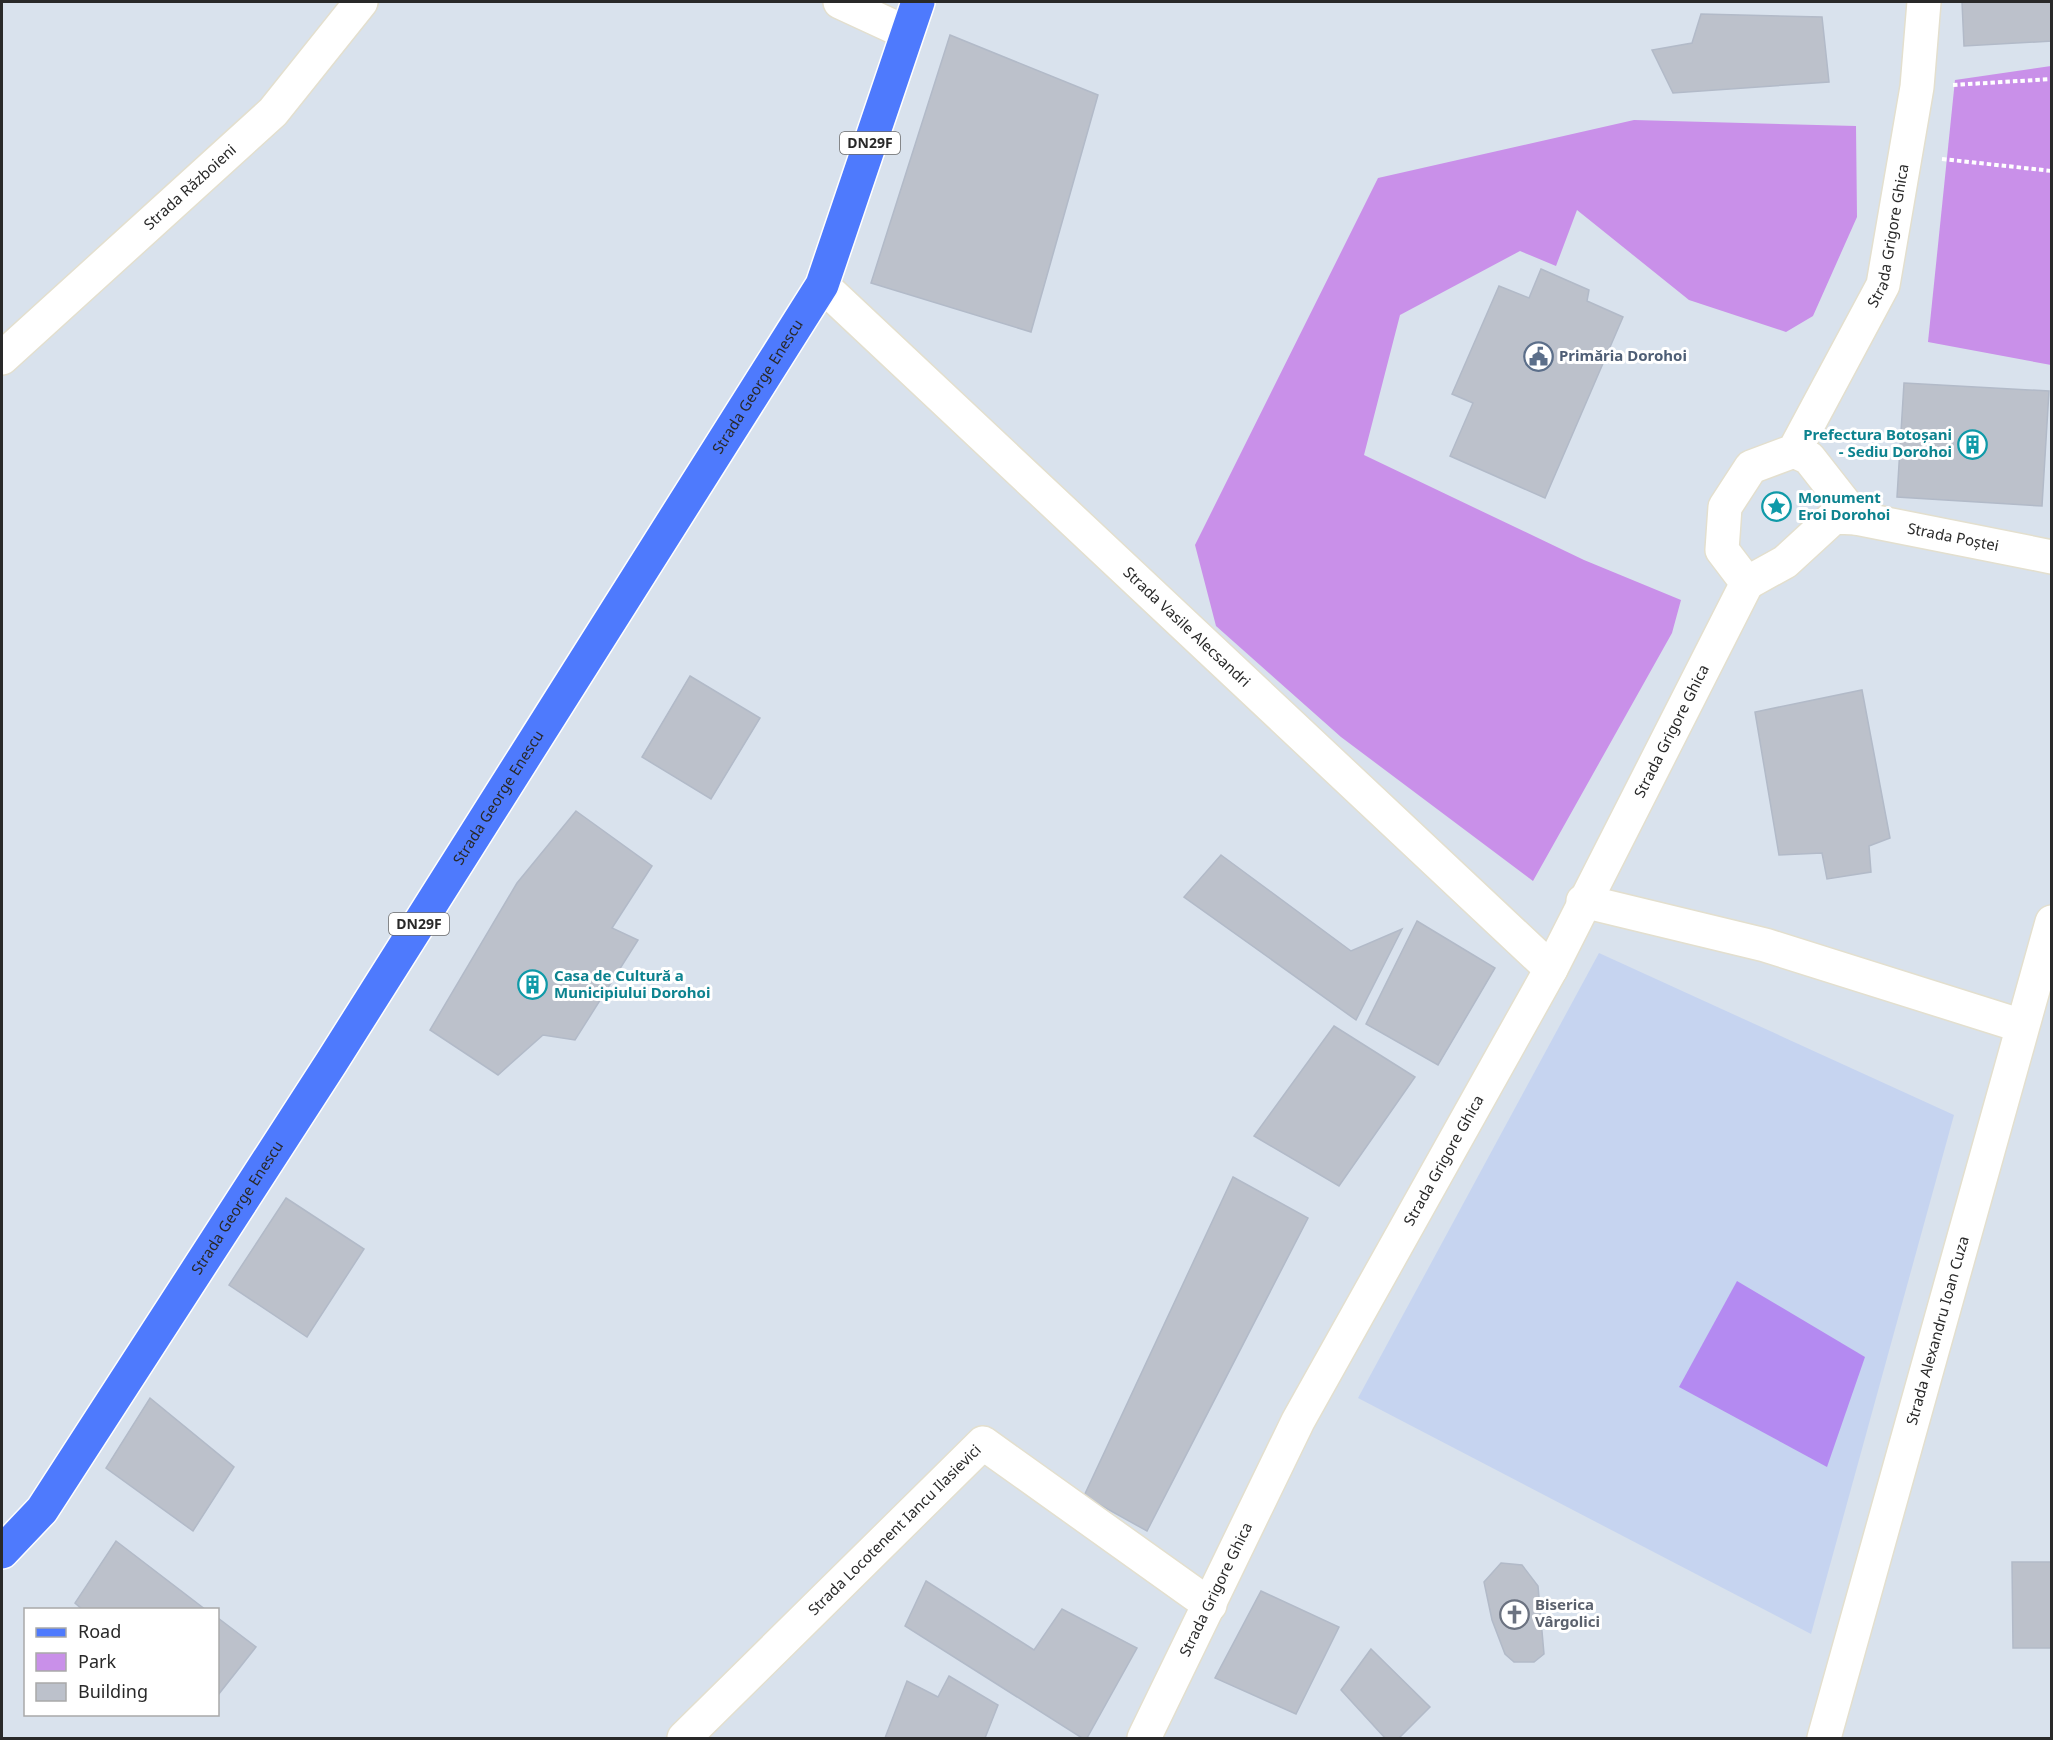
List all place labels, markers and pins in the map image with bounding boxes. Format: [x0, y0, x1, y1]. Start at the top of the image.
public building icon: Primăria Dorohoi [1522, 340, 1554, 372]
place label: Primăria Dorohoi [1559, 345, 1687, 365]
place label: Prefectura Botoșani - Sediu Dorohoi [1803, 424, 1952, 461]
building icon: Prefectura Botoșani - Sediu Dorohoi [1957, 428, 1989, 460]
place label: Monument Eroi Dorohoi [1798, 487, 1890, 524]
place icon: Monument Eroi Dorohoi [1761, 491, 1793, 523]
place label: Casa de Cultură a Municipiului Dorohoi [554, 965, 710, 1002]
building icon: Casa de Cultură a Municipiului Dorohoi [517, 969, 549, 1001]
place label: Biserica Vârgolici [1535, 1594, 1600, 1631]
church icon: Biserica Vârgolici [1498, 1598, 1530, 1630]

